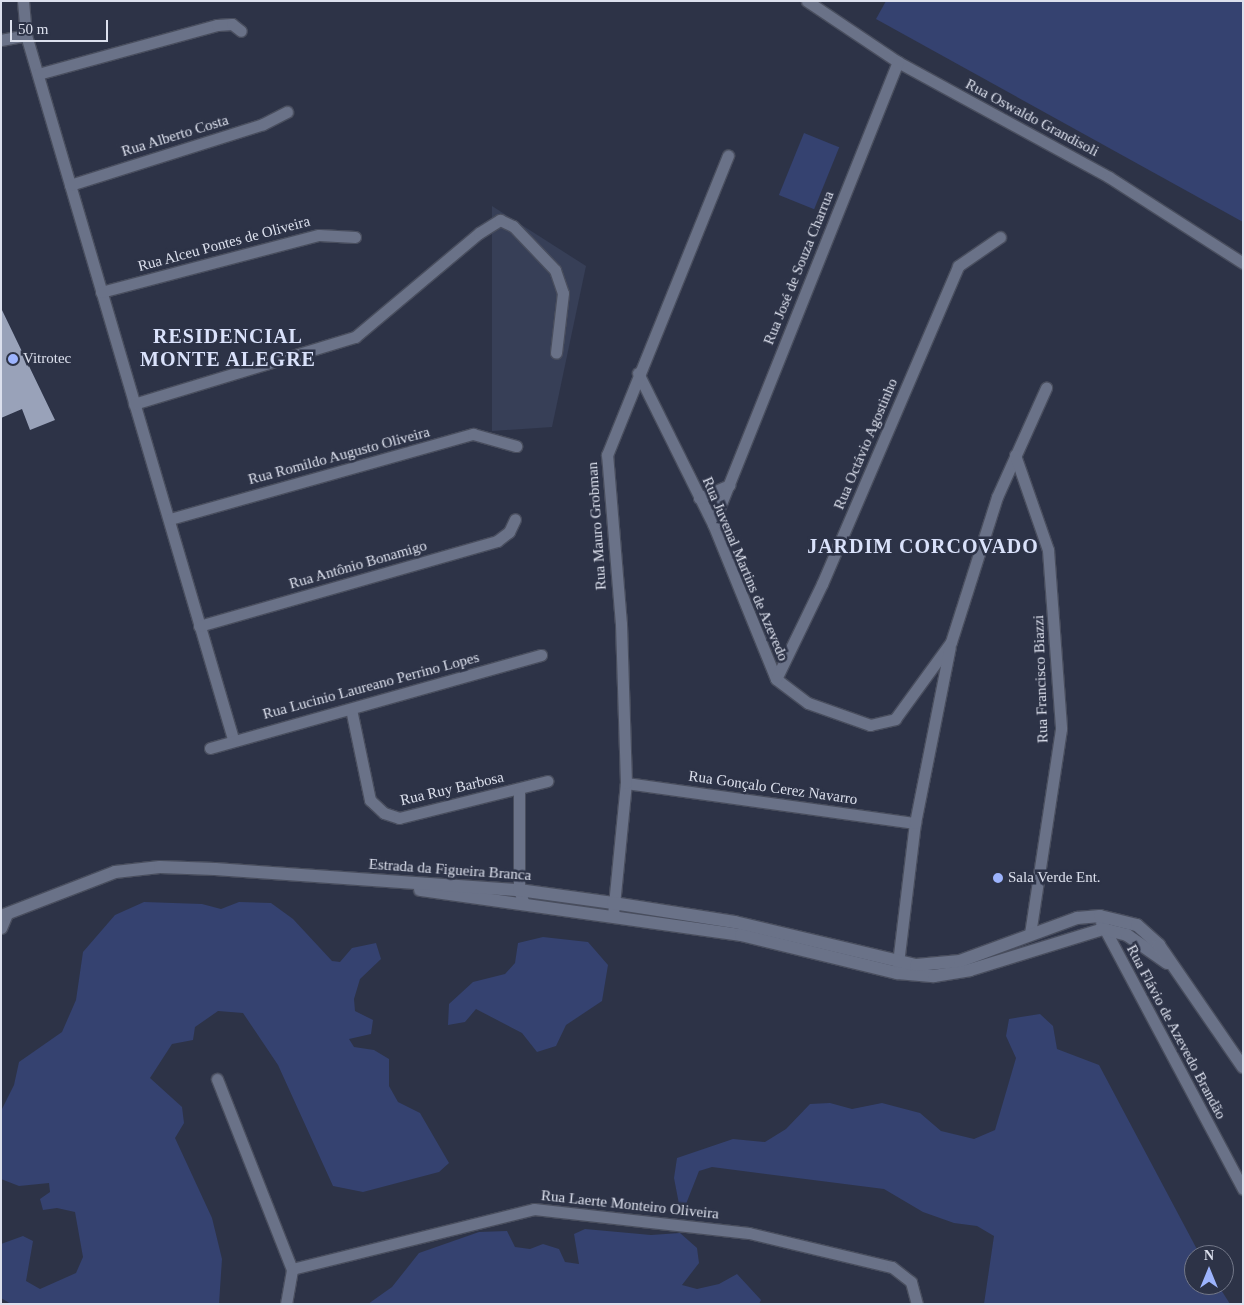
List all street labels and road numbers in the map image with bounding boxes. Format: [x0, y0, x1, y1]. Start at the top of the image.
street label: Rua Oswaldo Grandisoli [962, 75, 1102, 161]
street label: Rua Alberto Costa [119, 111, 231, 161]
street label: Rua José de Souza Charrua [760, 189, 838, 347]
street label: Rua Alceu Pontes de Oliveira [136, 212, 312, 276]
street label: Rua Octávio Agostinho [830, 375, 902, 513]
street label: Rua Romildo Augusto Oliveira [246, 423, 432, 489]
street label: Rua Mauro Grobman [584, 461, 610, 591]
street label: Rua Juvenal Martins de Azevedo [698, 474, 792, 664]
street label: Rua Antônio Bonamigo [287, 537, 429, 593]
street label: Rua Francisco Biazzi [1030, 615, 1052, 743]
street label: Rua Lucinio Laureano Perrino Lopes [261, 648, 481, 724]
street label: Rua Gonçalo Cerez Navarro [687, 767, 859, 809]
street label: Rua Ruy Barbosa [398, 768, 506, 810]
street label: Estrada da Figueira Branca [368, 855, 532, 885]
street label: Rua Flávio de Azevedo Brandão [1122, 941, 1230, 1123]
street label: Rua Laerte Monteiro Oliveira [540, 1187, 720, 1223]

